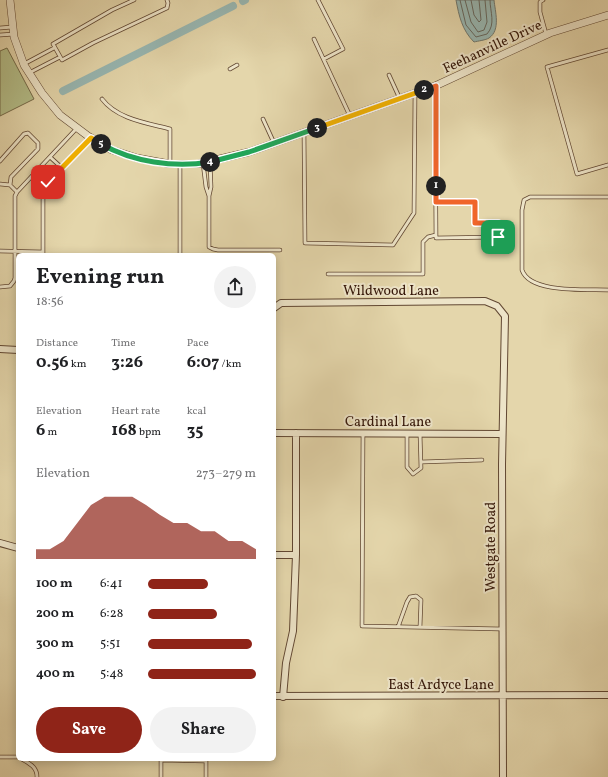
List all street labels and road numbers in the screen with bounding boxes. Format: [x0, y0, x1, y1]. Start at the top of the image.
street label: Feehanville Drive [440, 16, 546, 79]
street label: Wildwood Lane [343, 282, 439, 301]
street label: Cardinal Lane [345, 413, 431, 432]
street label: Westgate Road [482, 502, 501, 592]
street label: East Ardyce Lane [388, 676, 494, 695]

